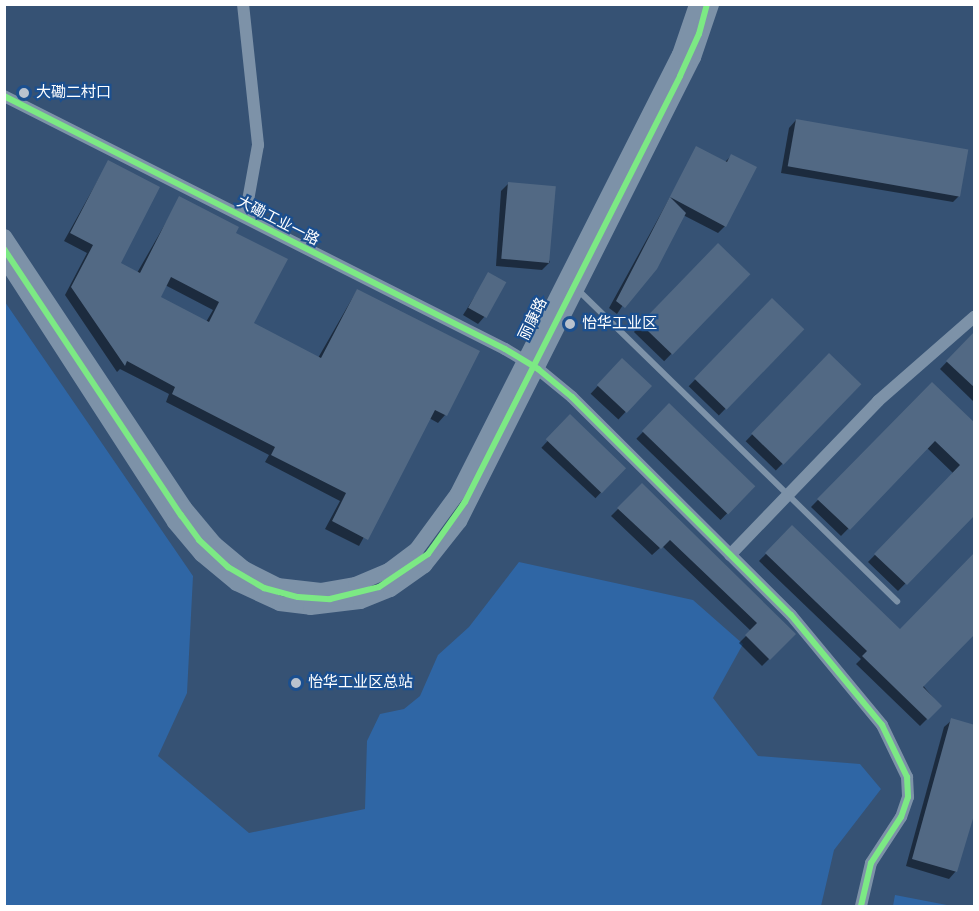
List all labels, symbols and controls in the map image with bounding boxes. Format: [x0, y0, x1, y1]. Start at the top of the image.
place label: 大磡二村口 [36, 84, 111, 102]
marker: 大磡二村口 [17, 86, 31, 100]
street label: 大磡工业一路 [234, 193, 322, 249]
street label: 丽康路 [515, 295, 551, 343]
place label: 怡华工业区 [582, 315, 657, 333]
marker: 怡华工业区 [563, 317, 577, 331]
place label: 怡华工业区总站 [308, 674, 413, 692]
marker: 怡华工业区总站 [289, 676, 303, 690]

